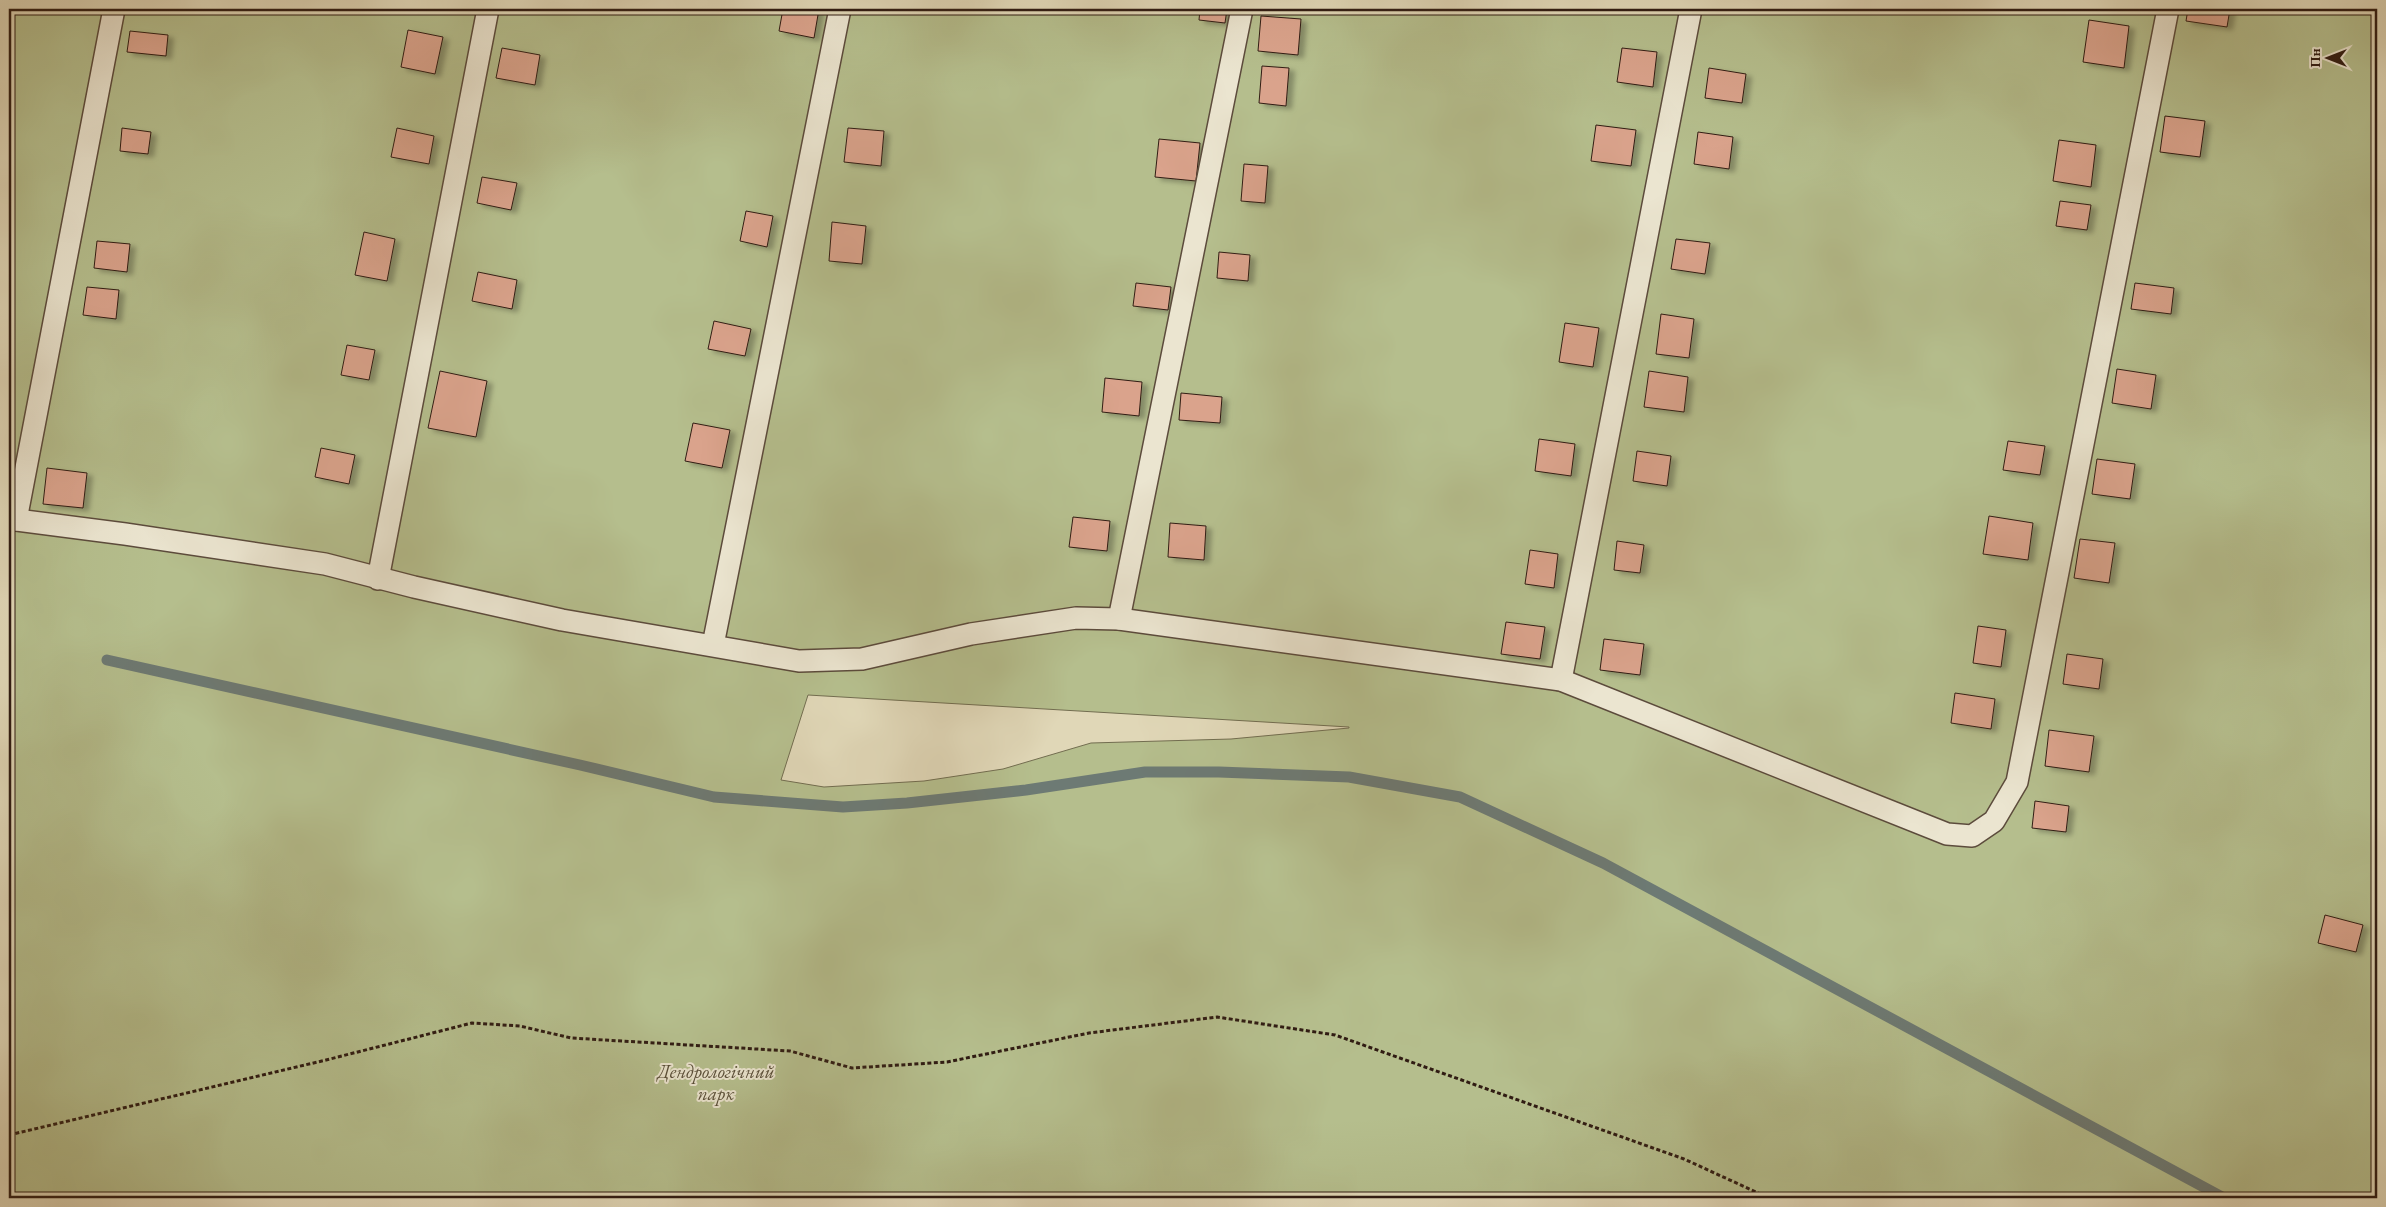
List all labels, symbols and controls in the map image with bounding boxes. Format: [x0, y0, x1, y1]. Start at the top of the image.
north arrow [2304, 32, 2354, 82]
text: Пн [2306, 48, 2324, 68]
park label: Дендрологічний парк [655, 1059, 775, 1106]

